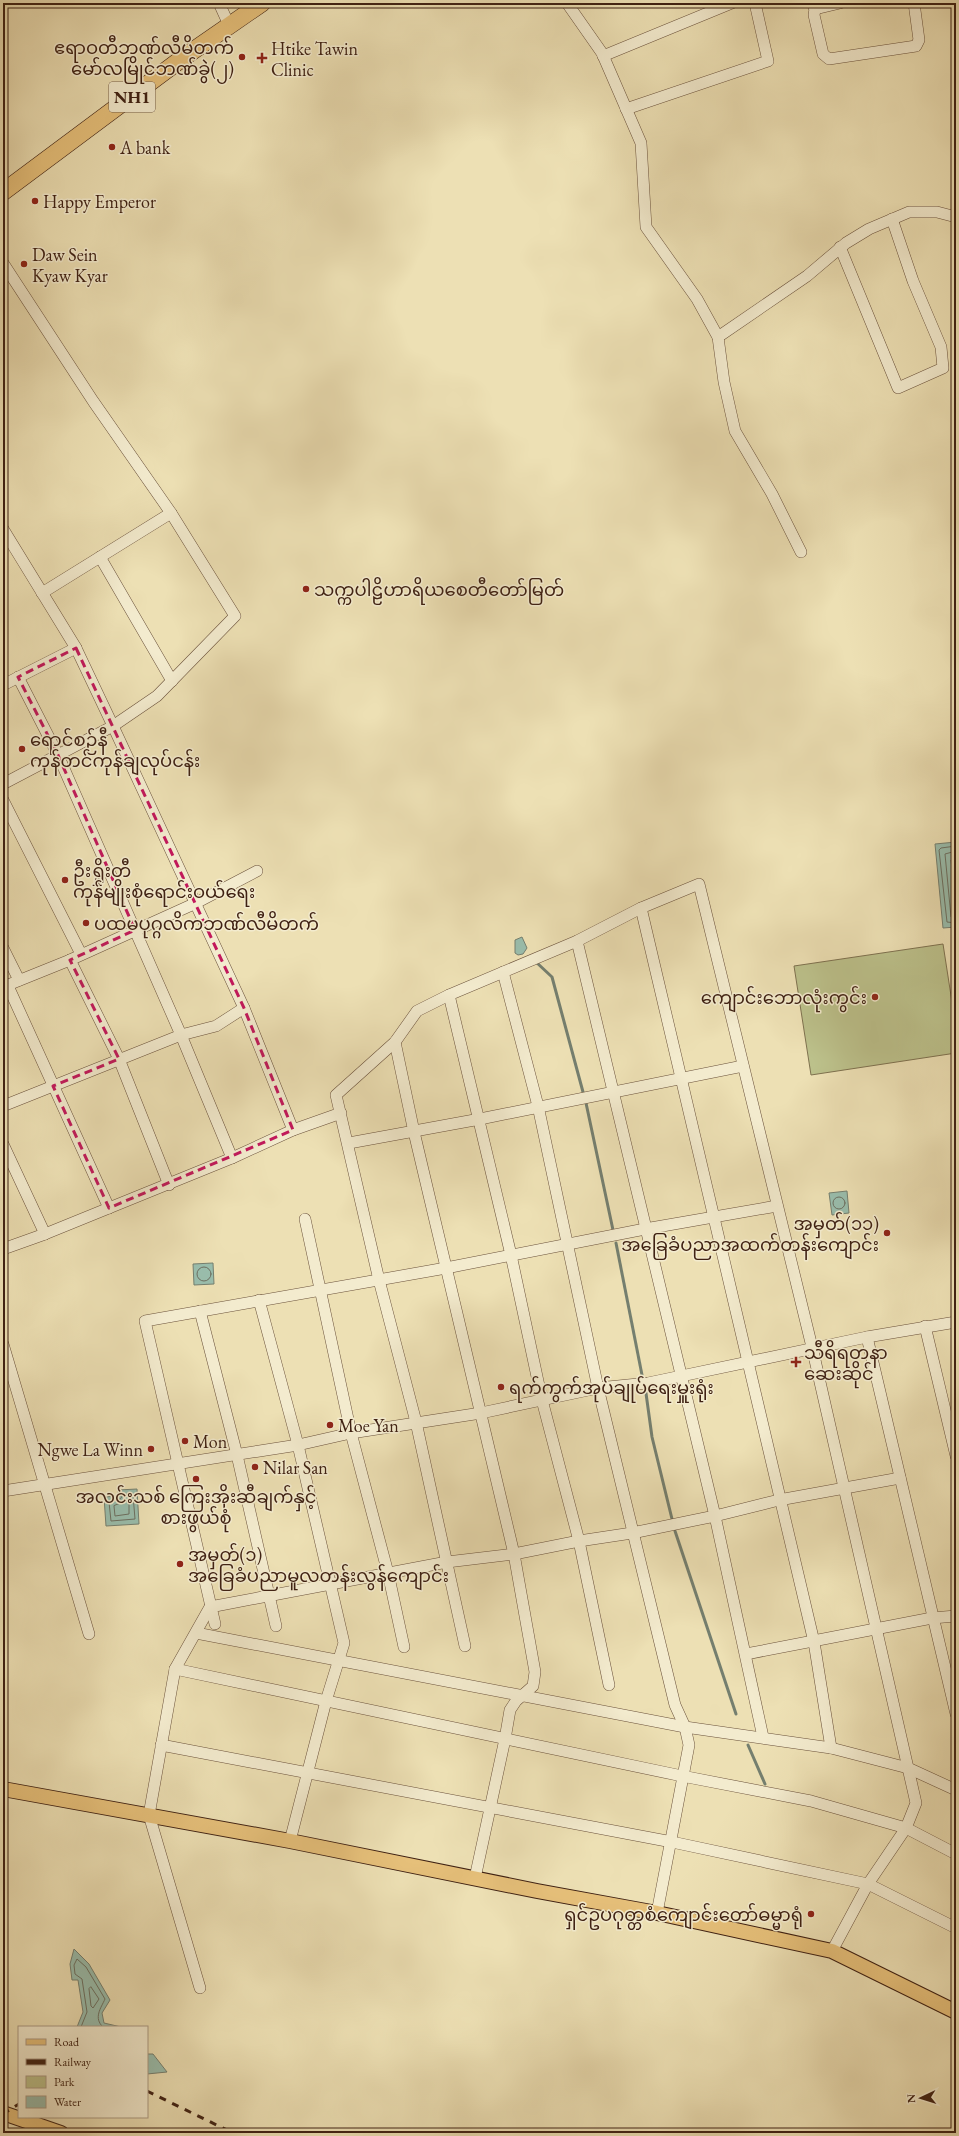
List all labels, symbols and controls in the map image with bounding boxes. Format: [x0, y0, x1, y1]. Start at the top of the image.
place label: ဧရာဝတီဘဏ်လီမိတက် မော်လမြိုင်ဘဏ်ခွဲ(၂) [54, 34, 234, 84]
place label: Htike Tawin Clinic [271, 37, 358, 81]
marker: ဧရာဝတီဘဏ်လီမိတက် မော်လမြိုင်ဘဏ်ခွဲ(၂) [237, 52, 247, 62]
marker: Htike Tawin Clinic [256, 52, 268, 64]
road number: NH1 [109, 82, 155, 112]
place label: A bank [119, 136, 171, 159]
marker: A bank [107, 142, 117, 152]
place label: Happy Emperor [43, 190, 156, 213]
marker: Happy Emperor [30, 196, 40, 206]
place label: Daw Sein Kyaw Kyar [32, 243, 108, 287]
marker: Daw Sein Kyaw Kyar [19, 259, 29, 269]
place label: သက္ကပါဠိဟာရိယစေတီတော်မြတ် [314, 576, 564, 605]
marker: သက္ကပါဠိဟာရိယစေတီတော်မြတ် [301, 584, 311, 594]
place label: ရောင်စဉ်နီ ကုန်တင်ကုန်ချလုပ်ငန်း [30, 726, 200, 776]
marker: ရောင်စဉ်နီ ကုန်တင်ကုန်ချလုပ်ငန်း [17, 744, 27, 754]
place label: ဦးရှိုးတီ ကုန်မျိုးစုံရောင်းဝယ်ရေး [73, 857, 255, 907]
marker: ဦးရှိုးတီ ကုန်မျိုးစုံရောင်းဝယ်ရေး [60, 875, 70, 885]
place label: ပထမပုဂ္ဂလိကဘဏ်လီမိတက် [94, 910, 319, 939]
marker: ပထမပုဂ္ဂလိကဘဏ်လီမိတက် [81, 918, 91, 928]
place label: ကျောင်းဘောလုံးကွင်း [701, 985, 867, 1013]
marker: ကျောင်းဘောလုံးကွင်း [870, 992, 880, 1002]
place label: အမှတ်(၁၁) အခြေခံပညာအထက်တန်းကျောင်း [621, 1211, 879, 1260]
marker: အမှတ်(၁၁) အခြေခံပညာအထက်တန်းကျောင်း [882, 1228, 892, 1238]
place label: သီရိရတနာ ဆေးဆိုင် [804, 1339, 888, 1389]
marker: သီရိရတနာ ဆေးဆိုင် [791, 1357, 801, 1367]
place label: ရက်ကွက်အုပ်ချုပ်ရေးမှူးရုံး [509, 1375, 714, 1403]
marker: ရက်ကွက်အုပ်ချုပ်ရေးမှူးရုံး [496, 1382, 506, 1392]
place label: Moe Yan [338, 1414, 399, 1437]
marker: Moe Yan [325, 1420, 335, 1430]
place label: Mon [193, 1430, 228, 1453]
marker: Mon [180, 1436, 190, 1446]
place label: Ngwe La Winn [38, 1438, 143, 1461]
marker: Ngwe La Winn [146, 1444, 156, 1454]
place label: Nilar San [263, 1456, 328, 1479]
marker: Nilar San [250, 1462, 260, 1472]
marker: အလင်းသစ် ကြေးအိုးဆီချက်နှင့် စားဖွယ်စုံ [191, 1474, 201, 1484]
place label: အလင်းသစ် ကြေးအိုးဆီချက်နှင့် စားဖွယ်စုံ [76, 1483, 316, 1533]
place label: အမှတ်(၁) အခြေခံပညာမူလတန်းလွန်ကျောင်း [188, 1542, 449, 1591]
marker: အမှတ်(၁) အခြေခံပညာမူလတန်းလွန်ကျောင်း [175, 1559, 185, 1569]
place label: ရှင်ဥပဂုတ္တစံကျောင်းတော်ဓမ္မာရုံ [564, 1902, 803, 1930]
marker: ရှင်ဥပဂုတ္တစံကျောင်းတော်ဓမ္မာရုံ [806, 1909, 816, 1919]
legend [18, 2026, 148, 2118]
text: Road [54, 2034, 80, 2050]
text: Railway [54, 2054, 92, 2070]
text: Park [54, 2074, 75, 2090]
north arrow [901, 2078, 941, 2118]
text: Water [54, 2094, 81, 2110]
text: N [904, 2094, 918, 2104]

